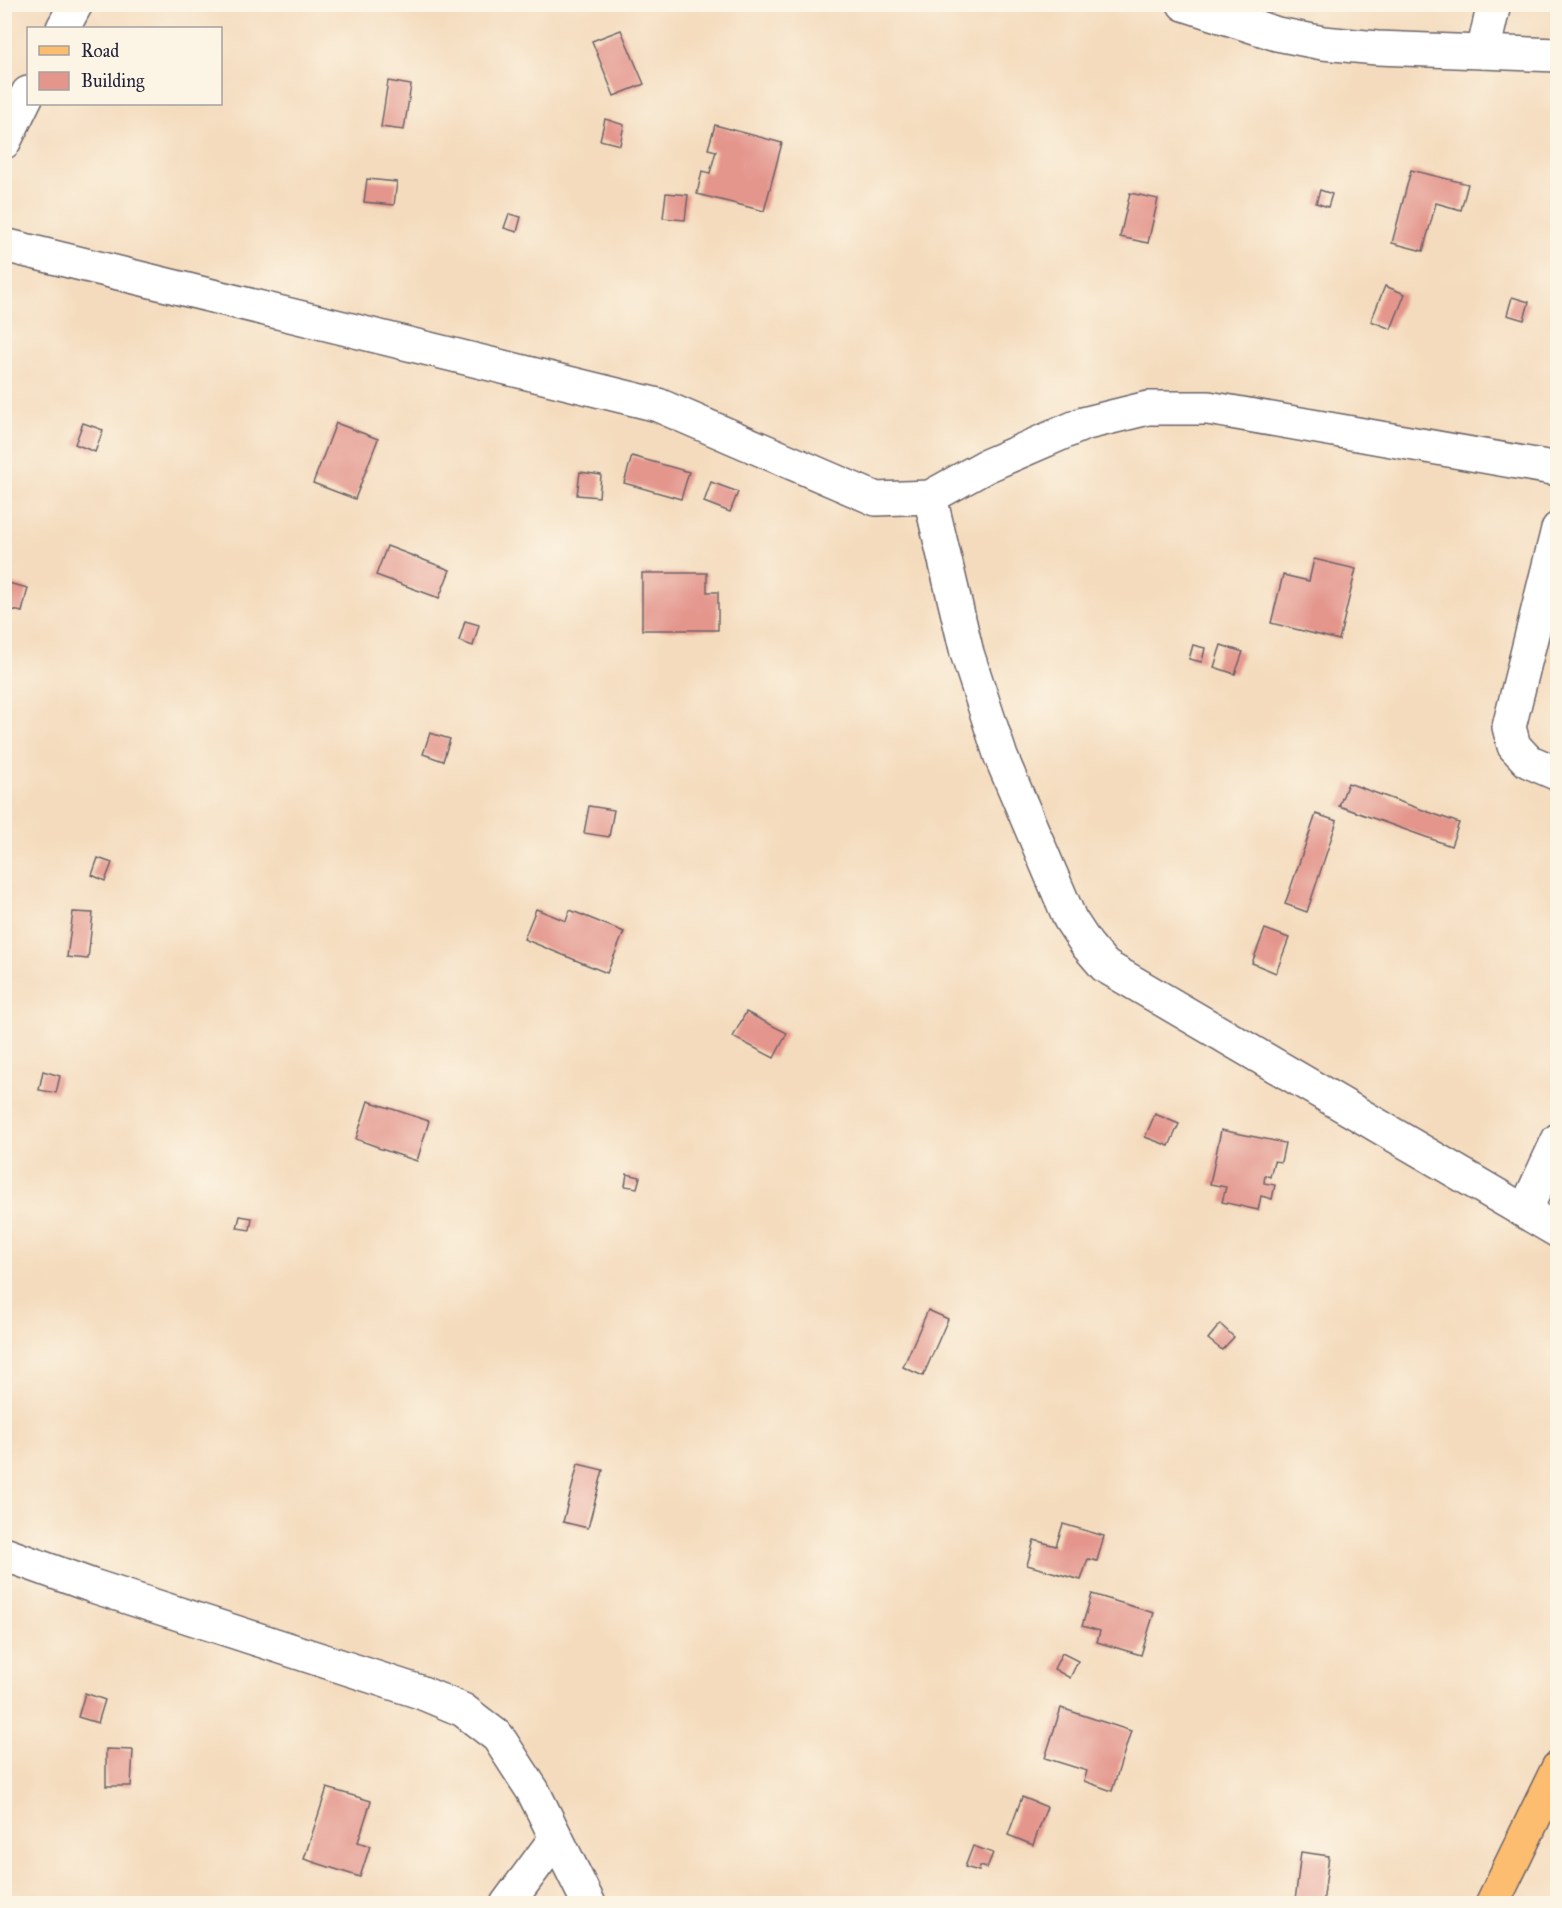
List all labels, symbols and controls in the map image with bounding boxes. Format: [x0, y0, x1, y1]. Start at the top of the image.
legend [27, 27, 222, 105]
text: Road [81, 40, 119, 62]
text: Building [81, 70, 145, 93]

